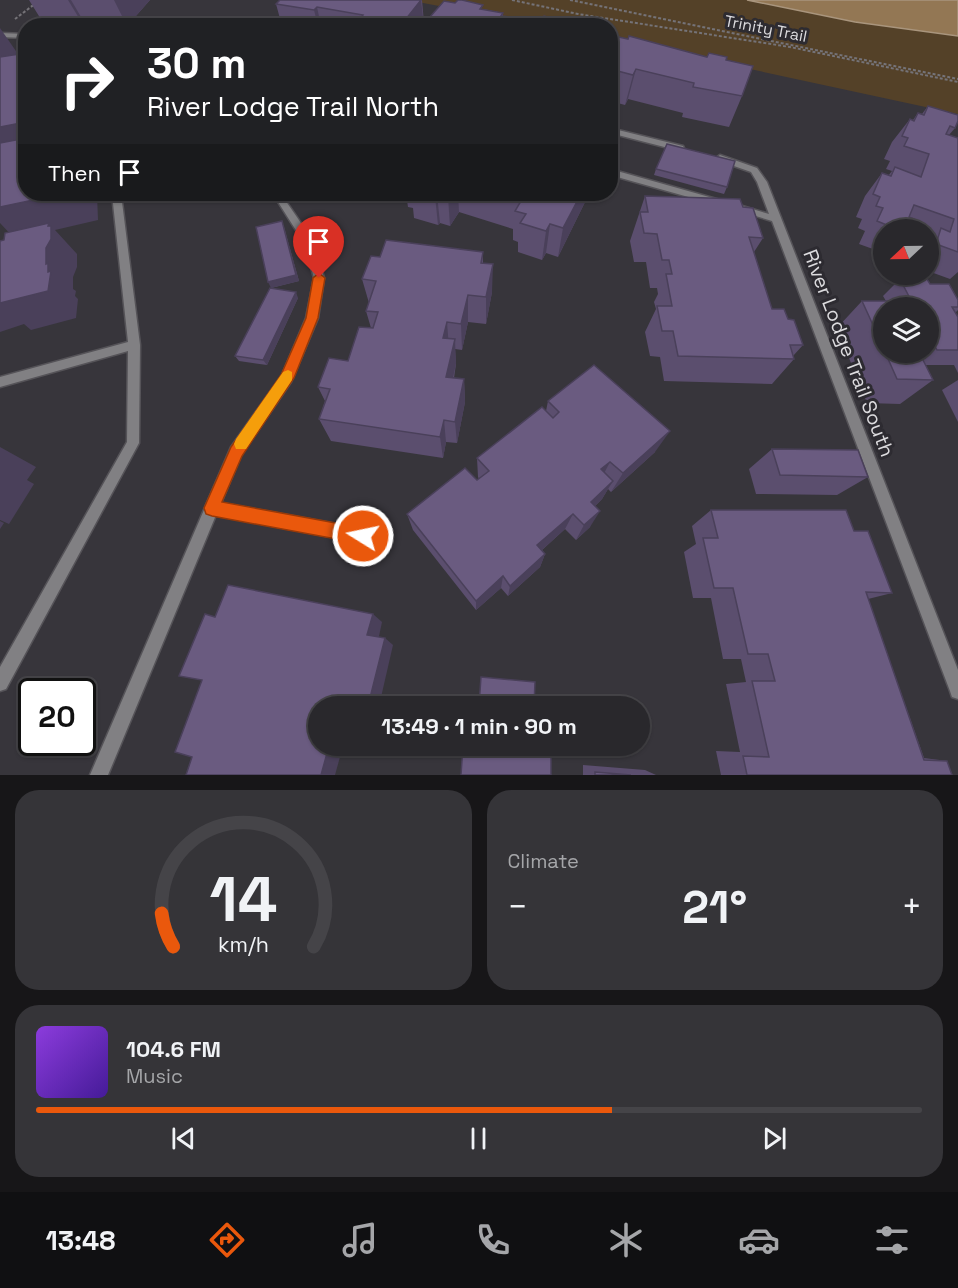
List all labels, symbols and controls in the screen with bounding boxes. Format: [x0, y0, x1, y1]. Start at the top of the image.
street label: Trinity Trail [723, 10, 809, 47]
text: 30 m [147, 37, 246, 90]
icon: right [48, 42, 126, 120]
text: River Lodge Trail North [147, 89, 439, 124]
icon: arrive [113, 156, 146, 189]
text: Then [48, 159, 101, 187]
pin [293, 216, 344, 278]
north arrow [873, 219, 939, 285]
map controls [873, 219, 939, 363]
icon: arrive [302, 225, 335, 258]
street label: River Lodge Trail South [797, 246, 901, 460]
button: layers [873, 297, 939, 363]
position arrow [331, 504, 395, 568]
speed limit sign: 20 [18, 678, 96, 756]
text: 13:49 · 1 min · 90 m [381, 712, 577, 740]
text: Climate [508, 848, 579, 874]
text: 14 [209, 860, 277, 939]
text: 21° [682, 879, 747, 936]
text: − [508, 886, 528, 928]
text: + [902, 886, 922, 928]
text: km/h [218, 931, 269, 958]
text: 104.6 FM [126, 1035, 221, 1063]
text: Music [126, 1063, 183, 1089]
icon: previous [167, 1122, 200, 1155]
icon: pause [462, 1122, 495, 1155]
icon: next [758, 1122, 791, 1155]
icon: directions [206, 1219, 248, 1261]
icon: music [339, 1219, 381, 1261]
icon: phone [472, 1219, 514, 1261]
icon: climate [605, 1219, 647, 1261]
icon: car [738, 1219, 780, 1261]
icon: filters [871, 1219, 913, 1261]
text: 13:48 [45, 1223, 115, 1258]

